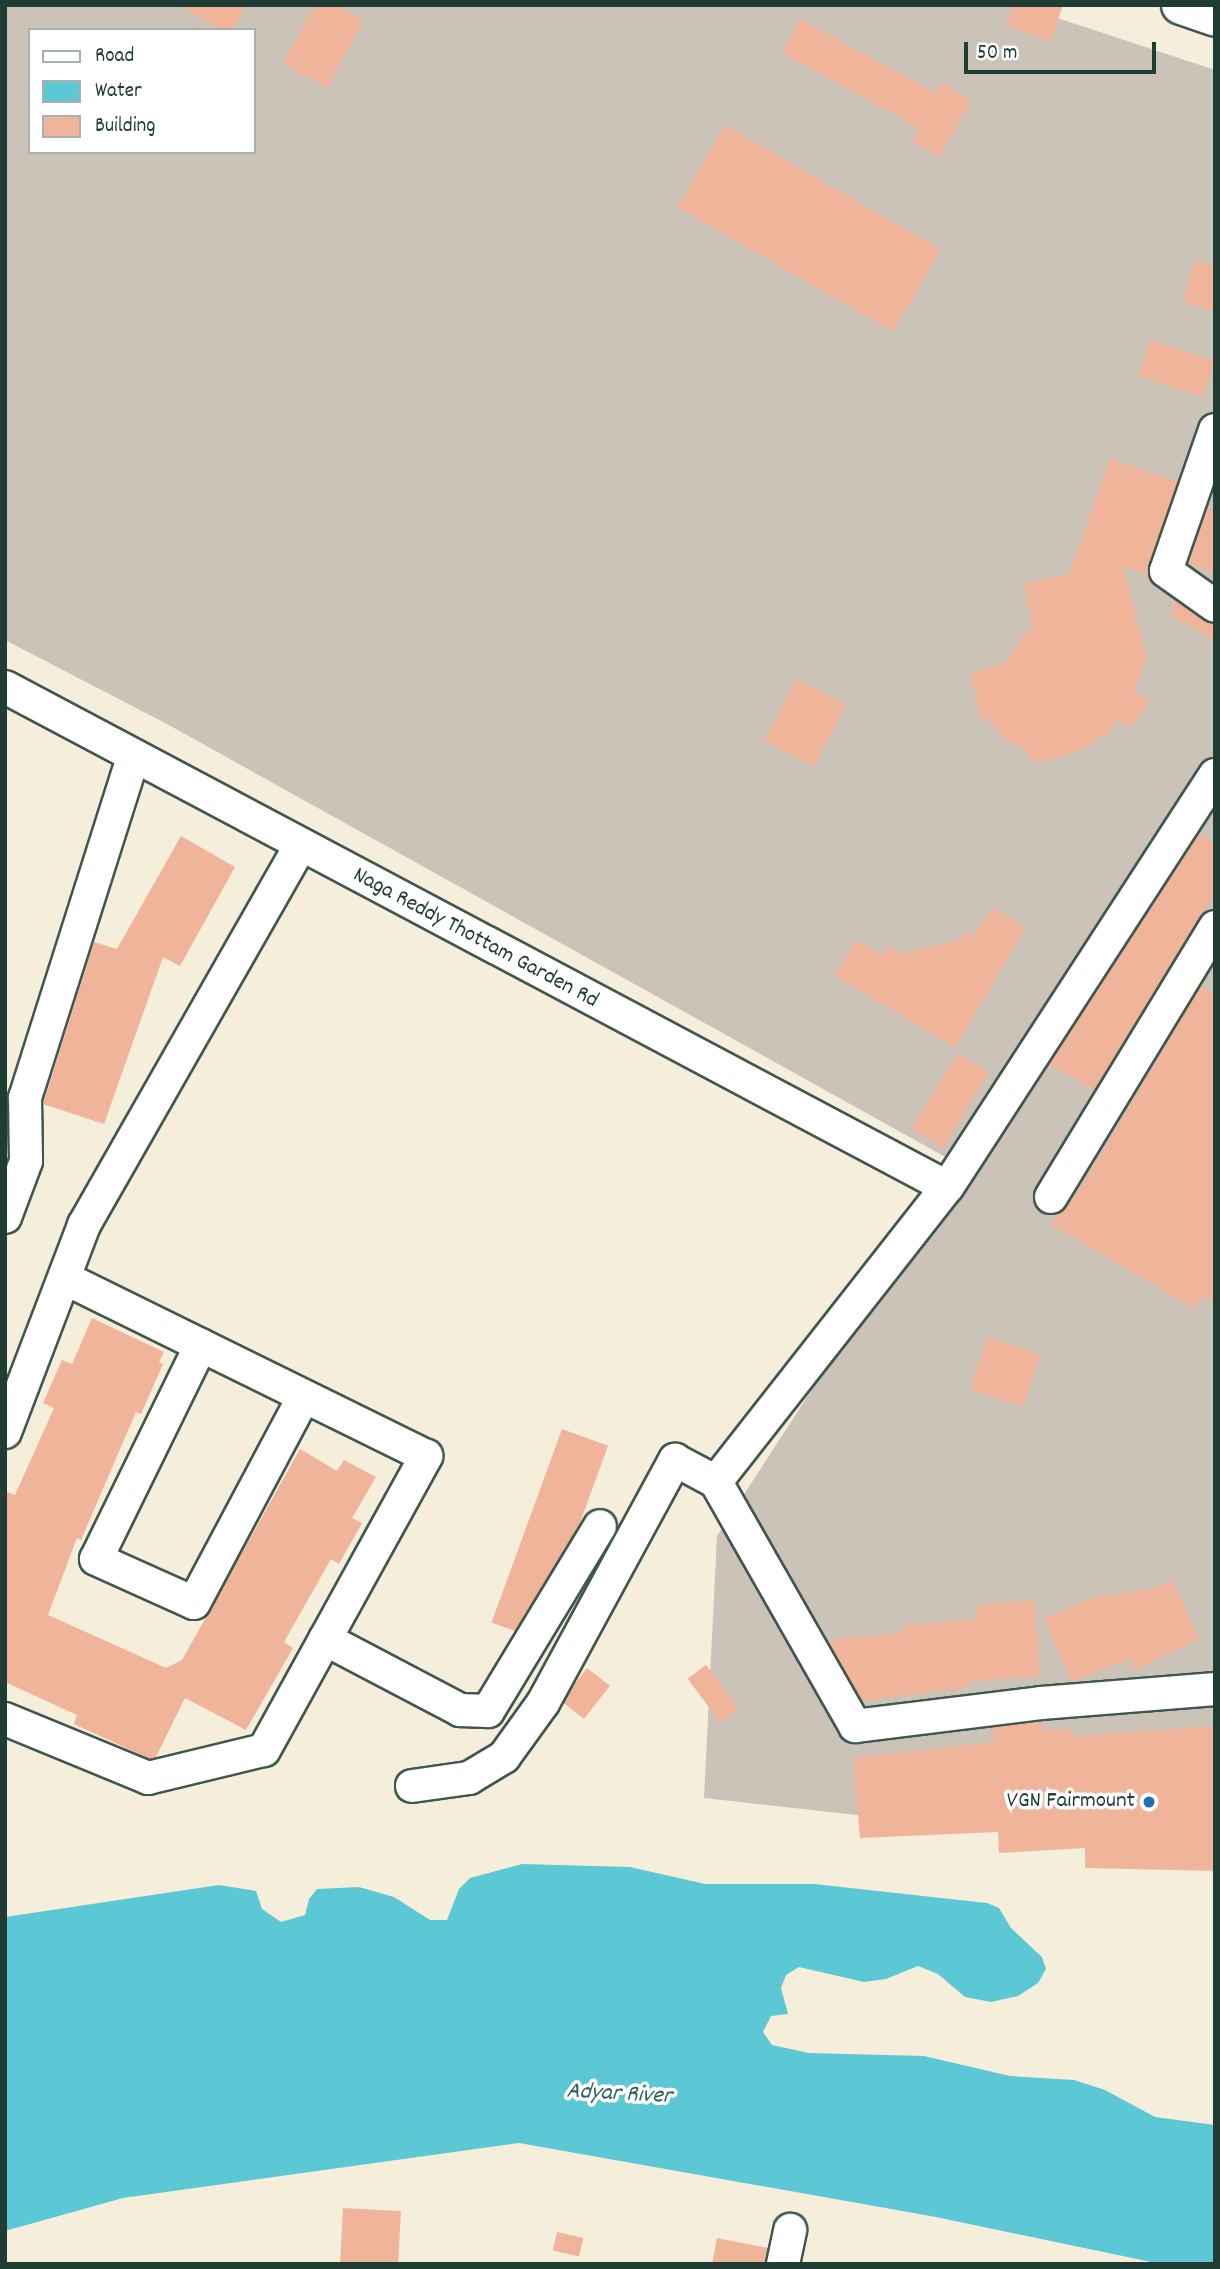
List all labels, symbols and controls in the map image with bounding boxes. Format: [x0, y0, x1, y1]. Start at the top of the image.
legend [28, 28, 256, 154]
scale bar [968, 28, 1160, 72]
text: 50 m [977, 39, 1017, 69]
text: Road [95, 42, 134, 72]
text: Water [95, 77, 142, 107]
text: Building [95, 112, 155, 142]
street label: Naga Reddy Thottam Garden Rd [347, 862, 603, 1016]
place label: VGN Fairmount [1007, 1788, 1135, 1816]
marker: VGN Fairmount [1141, 1794, 1157, 1810]
water label: Adyar River [566, 2078, 672, 2112]

